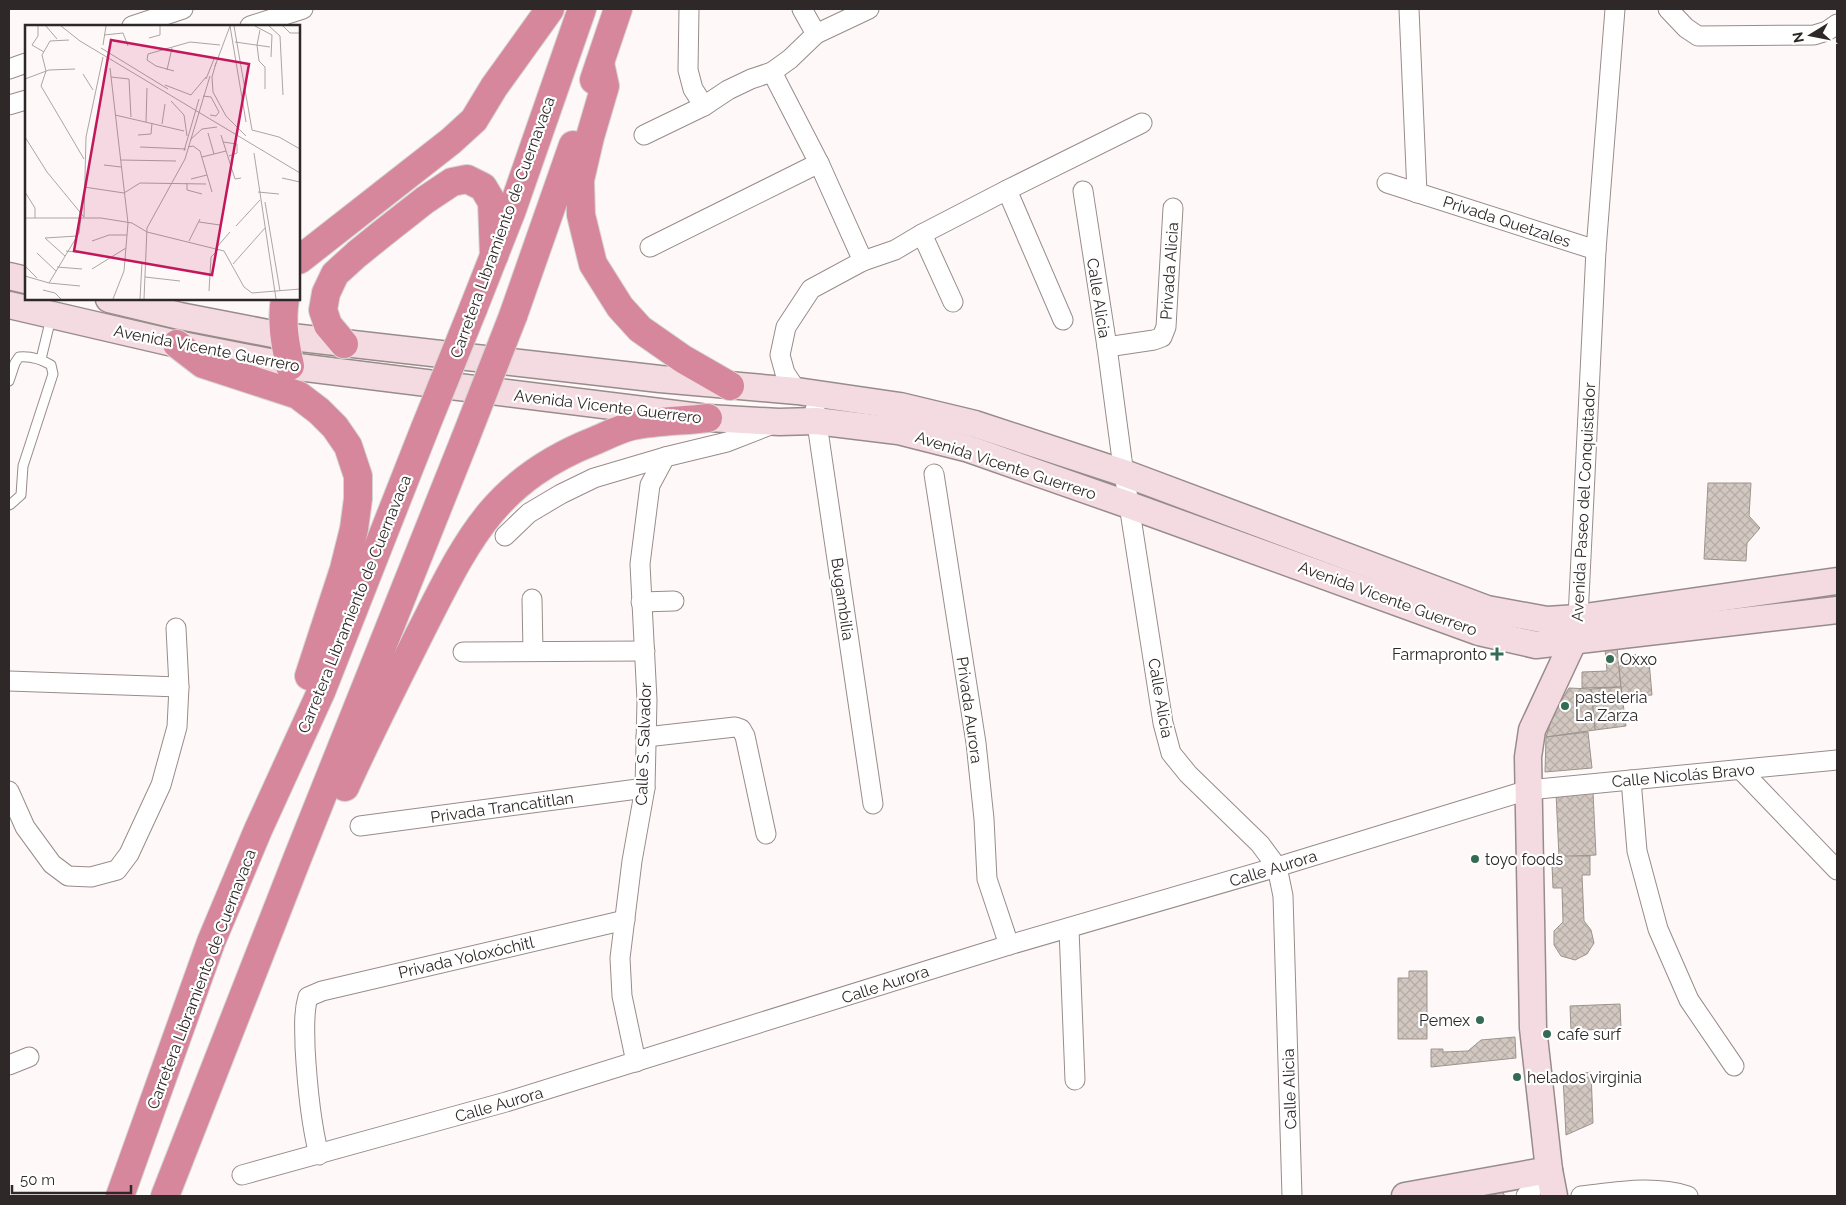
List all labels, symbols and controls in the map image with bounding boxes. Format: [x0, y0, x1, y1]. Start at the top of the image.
north arrow [1786, 10, 1836, 60]
inset map [25, 25, 300, 300]
text: N [1789, 31, 1807, 44]
street label: Carretera Libramiento de Cuernavaca [446, 94, 559, 361]
street label: Privada Quetzales [1441, 192, 1573, 251]
street label: Privada Alicia [1157, 221, 1182, 321]
street label: Calle Alicia [1083, 257, 1114, 340]
street label: Avenida Vicente Guerrero [112, 321, 301, 376]
street label: Avenida Paseo del Conquistador [1568, 381, 1599, 622]
street label: Avenida Vicente Guerrero [513, 386, 703, 427]
street label: Avenida Vicente Guerrero [913, 427, 1099, 504]
street label: Carretera Libramiento de Cuernavaca [294, 472, 415, 736]
street label: Bugambilia [827, 556, 858, 642]
street label: Avenida Vicente Guerrero [1296, 557, 1480, 640]
place label: Farmapronto [1392, 645, 1487, 664]
marker: Farmapronto [1491, 648, 1503, 660]
place label: Oxxo [1620, 650, 1657, 669]
marker: Oxxo [1604, 653, 1616, 665]
street label: Privada Aurora [953, 655, 986, 765]
street label: Calle Alicia [1144, 657, 1177, 740]
street label: Calle S. Salvador [632, 682, 655, 806]
place label: pasteleria La Zarza [1575, 688, 1648, 725]
marker: pasteleria La Zarza [1559, 700, 1571, 712]
street label: Calle Nicolás Bravo [1611, 760, 1755, 791]
street label: Privada Trancatitlan [429, 788, 575, 827]
street label: Calle Aurora [1227, 846, 1319, 891]
street label: Carretera Libramiento de Cuernavaca [143, 847, 260, 1112]
place label: toyo foods [1485, 850, 1563, 869]
marker: toyo foods [1469, 853, 1481, 865]
street label: Privada Yoloxóchitl [396, 932, 536, 982]
street label: Calle Aurora [839, 961, 931, 1008]
place label: Pemex [1419, 1011, 1470, 1030]
marker: Pemex [1474, 1014, 1486, 1026]
place label: cafe surf [1557, 1025, 1622, 1044]
marker: cafe surf [1541, 1028, 1553, 1040]
street label: Calle Alicia [1279, 1048, 1300, 1130]
place label: helados virginia [1527, 1068, 1642, 1087]
marker: helados virginia [1511, 1071, 1523, 1083]
street label: Calle Aurora [453, 1083, 545, 1126]
scale bar [12, 1162, 131, 1194]
text: 50 m [20, 1171, 55, 1189]

